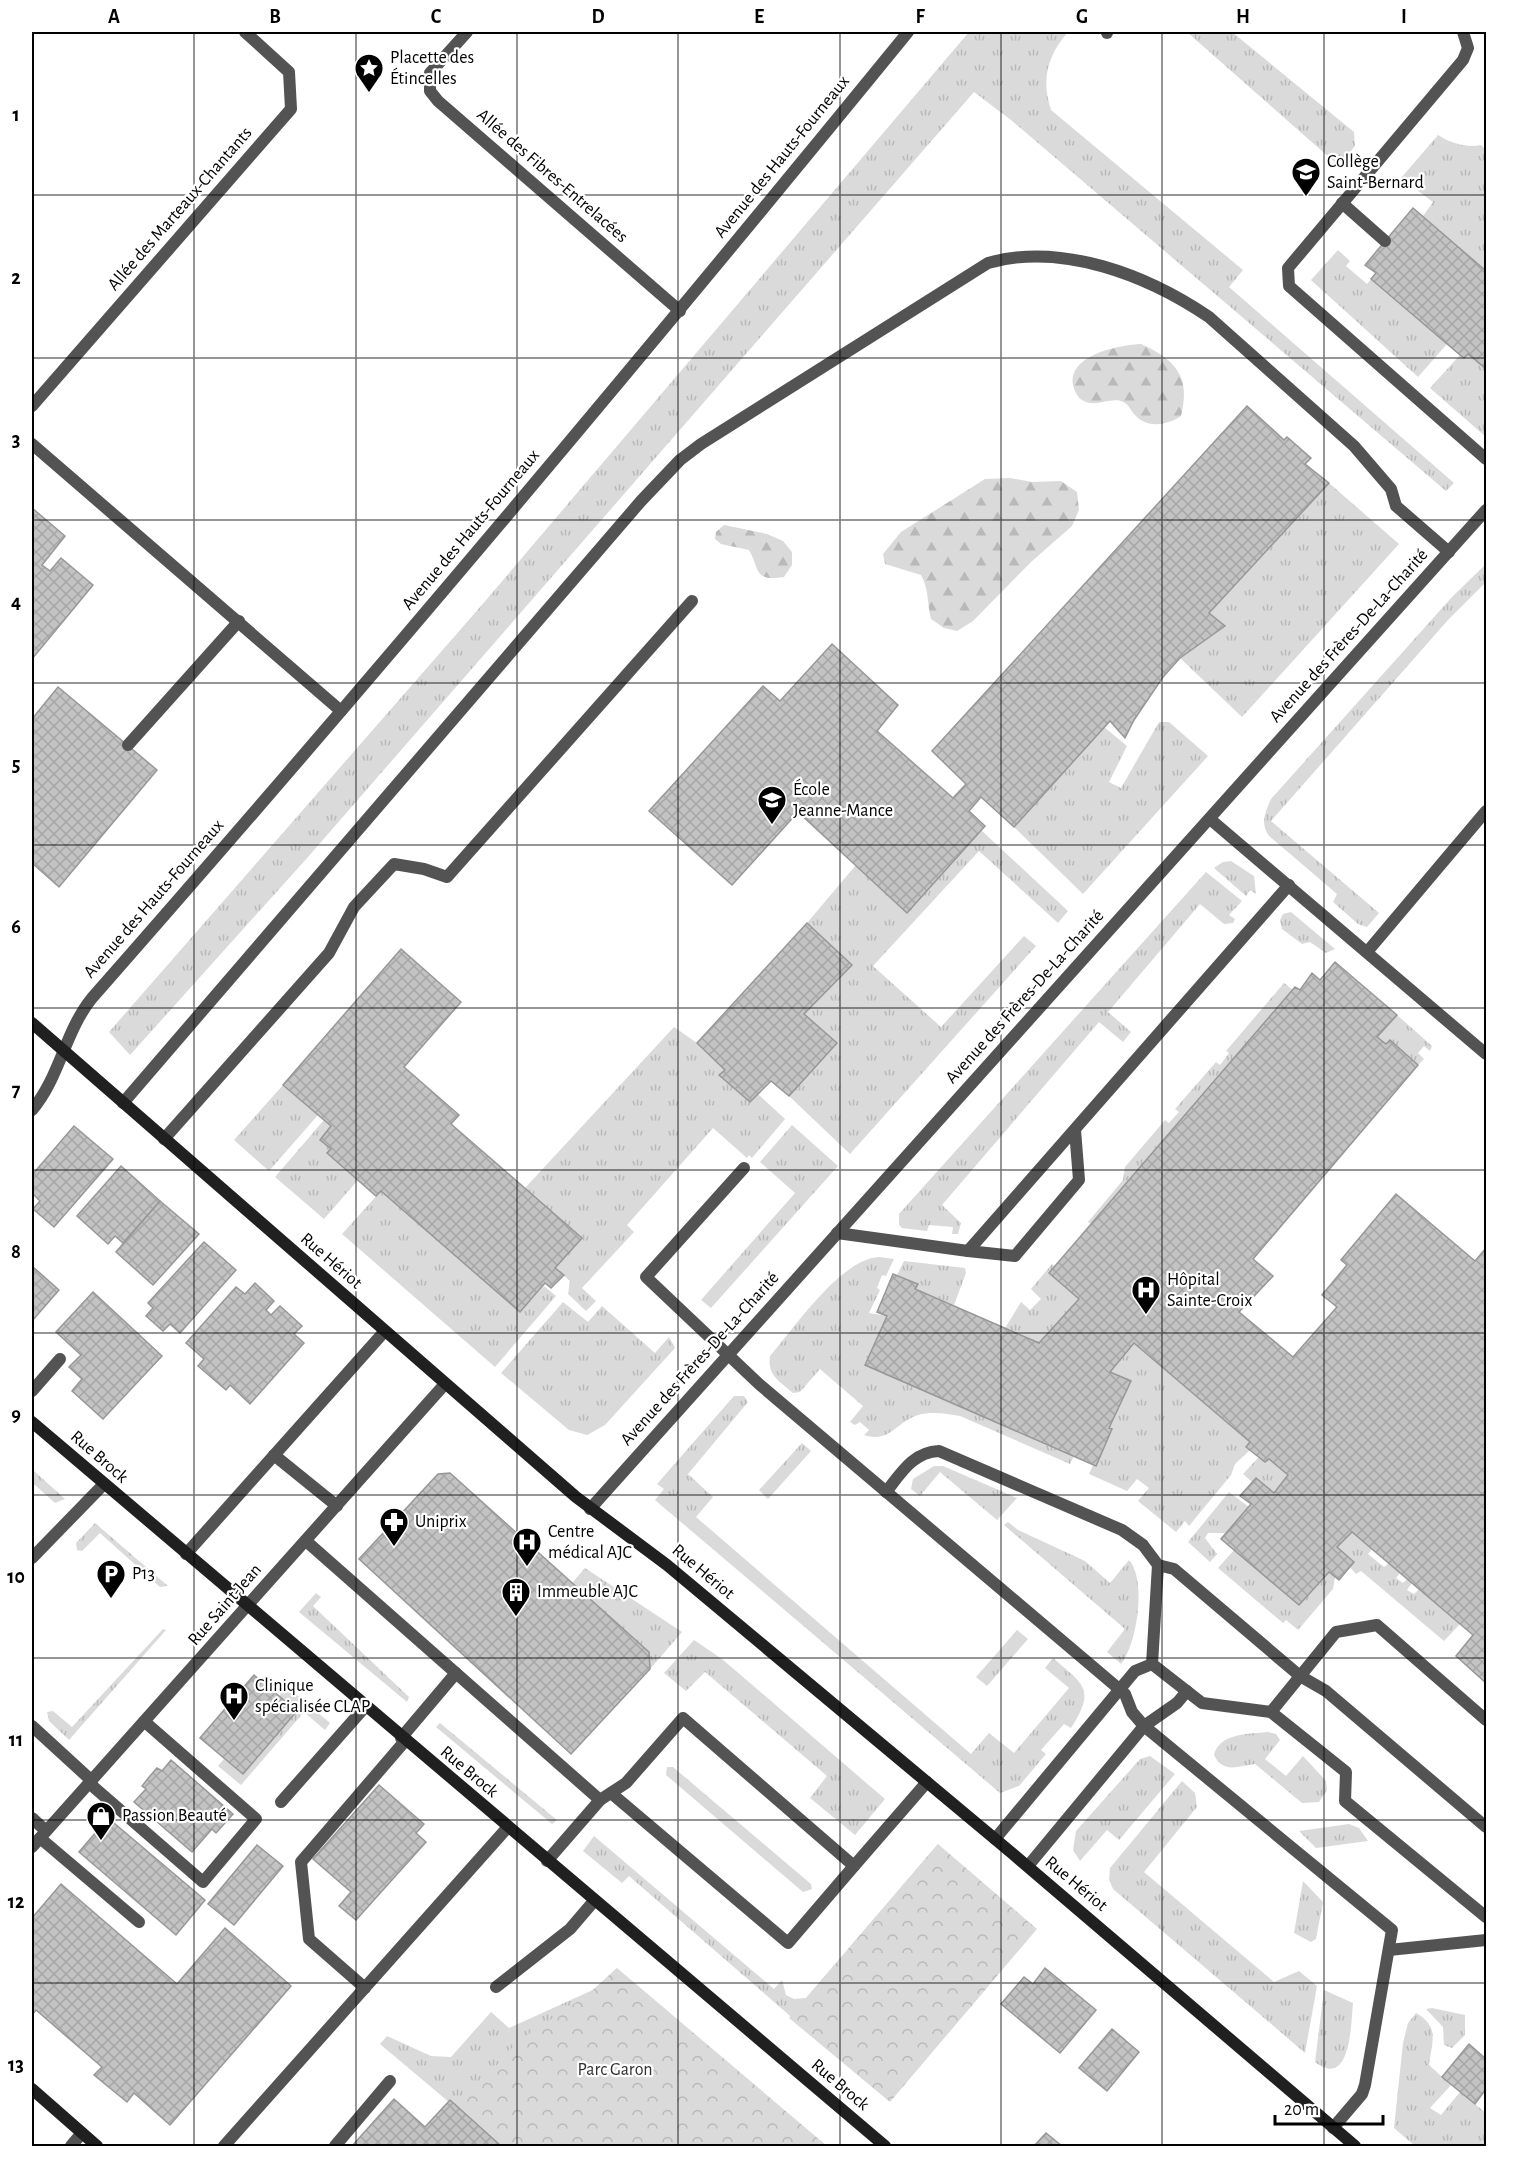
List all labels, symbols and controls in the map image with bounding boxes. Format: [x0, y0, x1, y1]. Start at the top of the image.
text: A [108, 7, 120, 27]
text: B [269, 7, 281, 27]
text: C [431, 7, 442, 27]
text: D [591, 7, 605, 27]
text: E [754, 7, 764, 27]
text: F [915, 7, 925, 27]
text: G [1076, 7, 1088, 27]
text: H [1236, 7, 1250, 27]
text: I [1401, 7, 1407, 27]
place label: Placette des Étincelles [390, 49, 474, 88]
place icon: Placette des Étincelles [353, 52, 385, 94]
street label: Avenue des Hauts-Fourneaux [711, 72, 853, 242]
text: 1 [12, 105, 20, 125]
street label: Allée des Fibres-Entrelacées [473, 106, 631, 246]
street label: Allée des Marteaux-Chantants [104, 124, 256, 294]
place label: Collège Saint-Bernard [1327, 153, 1424, 192]
school or university icon: Collège Saint-Bernard [1290, 156, 1322, 198]
text: 2 [11, 268, 21, 288]
text: 3 [12, 430, 20, 450]
street label: Avenue des Hauts-Fourneaux [399, 446, 543, 614]
street label: Avenue des Frères-De-La-Charité [1266, 546, 1432, 726]
text: 4 [11, 592, 21, 612]
text: 5 [12, 755, 20, 775]
place label: École Jeanne-Mance [793, 778, 893, 820]
school or university icon: École Jeanne-Mance [756, 784, 788, 826]
street label: Avenue des Hauts-Fourneaux [81, 816, 228, 982]
street label: Avenue des Frères-De-La-Charité [942, 907, 1108, 1087]
text: 6 [11, 917, 21, 937]
text: 7 [12, 1080, 21, 1100]
street label: Rue Hériot [297, 1230, 365, 1293]
text: 8 [11, 1242, 21, 1262]
street label: Avenue des Frères-De-La-Charité [617, 1269, 783, 1449]
place label: Hôpital Sainte-Croix [1167, 1271, 1252, 1310]
hospital icon: Hôpital Sainte-Croix [1130, 1274, 1162, 1316]
text: 9 [11, 1405, 21, 1425]
street label: Rue Brock [67, 1427, 132, 1487]
pharmacy icon: Uniprix [378, 1506, 410, 1548]
place label: Uniprix [415, 1513, 467, 1531]
place label: Centre médical AJC [548, 1523, 632, 1562]
hospital icon: Centre médical AJC [511, 1526, 543, 1568]
street label: Rue Hériot [668, 1541, 738, 1603]
parking icon: P13 [95, 1558, 127, 1600]
street label: Rue Saint-Jean [185, 1561, 265, 1649]
place label: P13 [132, 1565, 155, 1583]
text: 10 [7, 1567, 25, 1587]
building icon: Immeuble AJC [500, 1576, 532, 1618]
place label: Immeuble AJC [537, 1583, 638, 1601]
place label: Clinique spécialisée CLAP [255, 1677, 370, 1716]
hospital icon: Clinique spécialisée CLAP [218, 1680, 250, 1722]
text: 11 [9, 1730, 23, 1750]
street label: Rue Brock [437, 1743, 502, 1802]
shop icon: Passion Beauté [85, 1800, 117, 1842]
place label: Passion Beauté [122, 1807, 227, 1825]
street label: Rue Hériot [1041, 1853, 1111, 1915]
text: 12 [8, 1892, 24, 1912]
text: 13 [8, 2055, 24, 2075]
street label: Rue Brock [808, 2056, 873, 2115]
park label: Parc Garon [577, 2061, 653, 2079]
scale bar [1275, 2088, 1383, 2126]
text: 20 m [1284, 2101, 1319, 2119]

